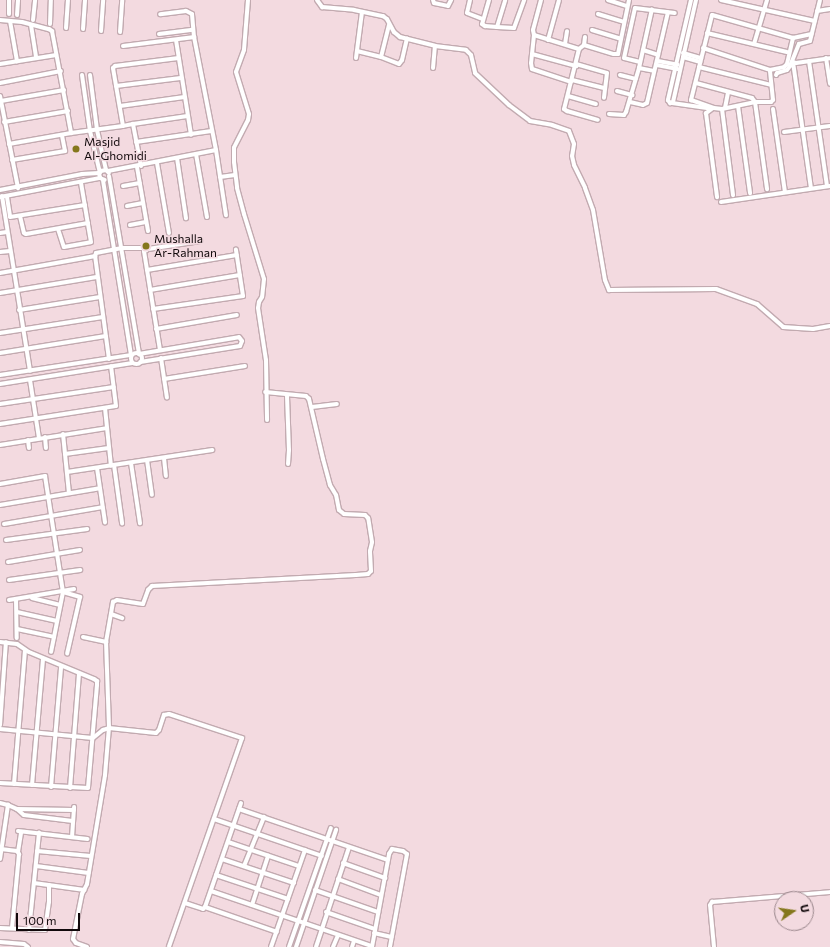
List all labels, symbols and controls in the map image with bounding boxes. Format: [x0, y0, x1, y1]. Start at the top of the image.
place label: Masjid Al-Ghomidi [84, 135, 147, 163]
marker: Masjid Al-Ghomidi [71, 144, 81, 154]
place label: Mushalla Ar-Rahman [154, 232, 217, 260]
marker: Mushalla Ar-Rahman [141, 241, 151, 251]
north arrow [774, 891, 814, 931]
text: U [798, 903, 812, 914]
scale bar [18, 905, 82, 931]
text: 100 m [23, 913, 57, 927]

